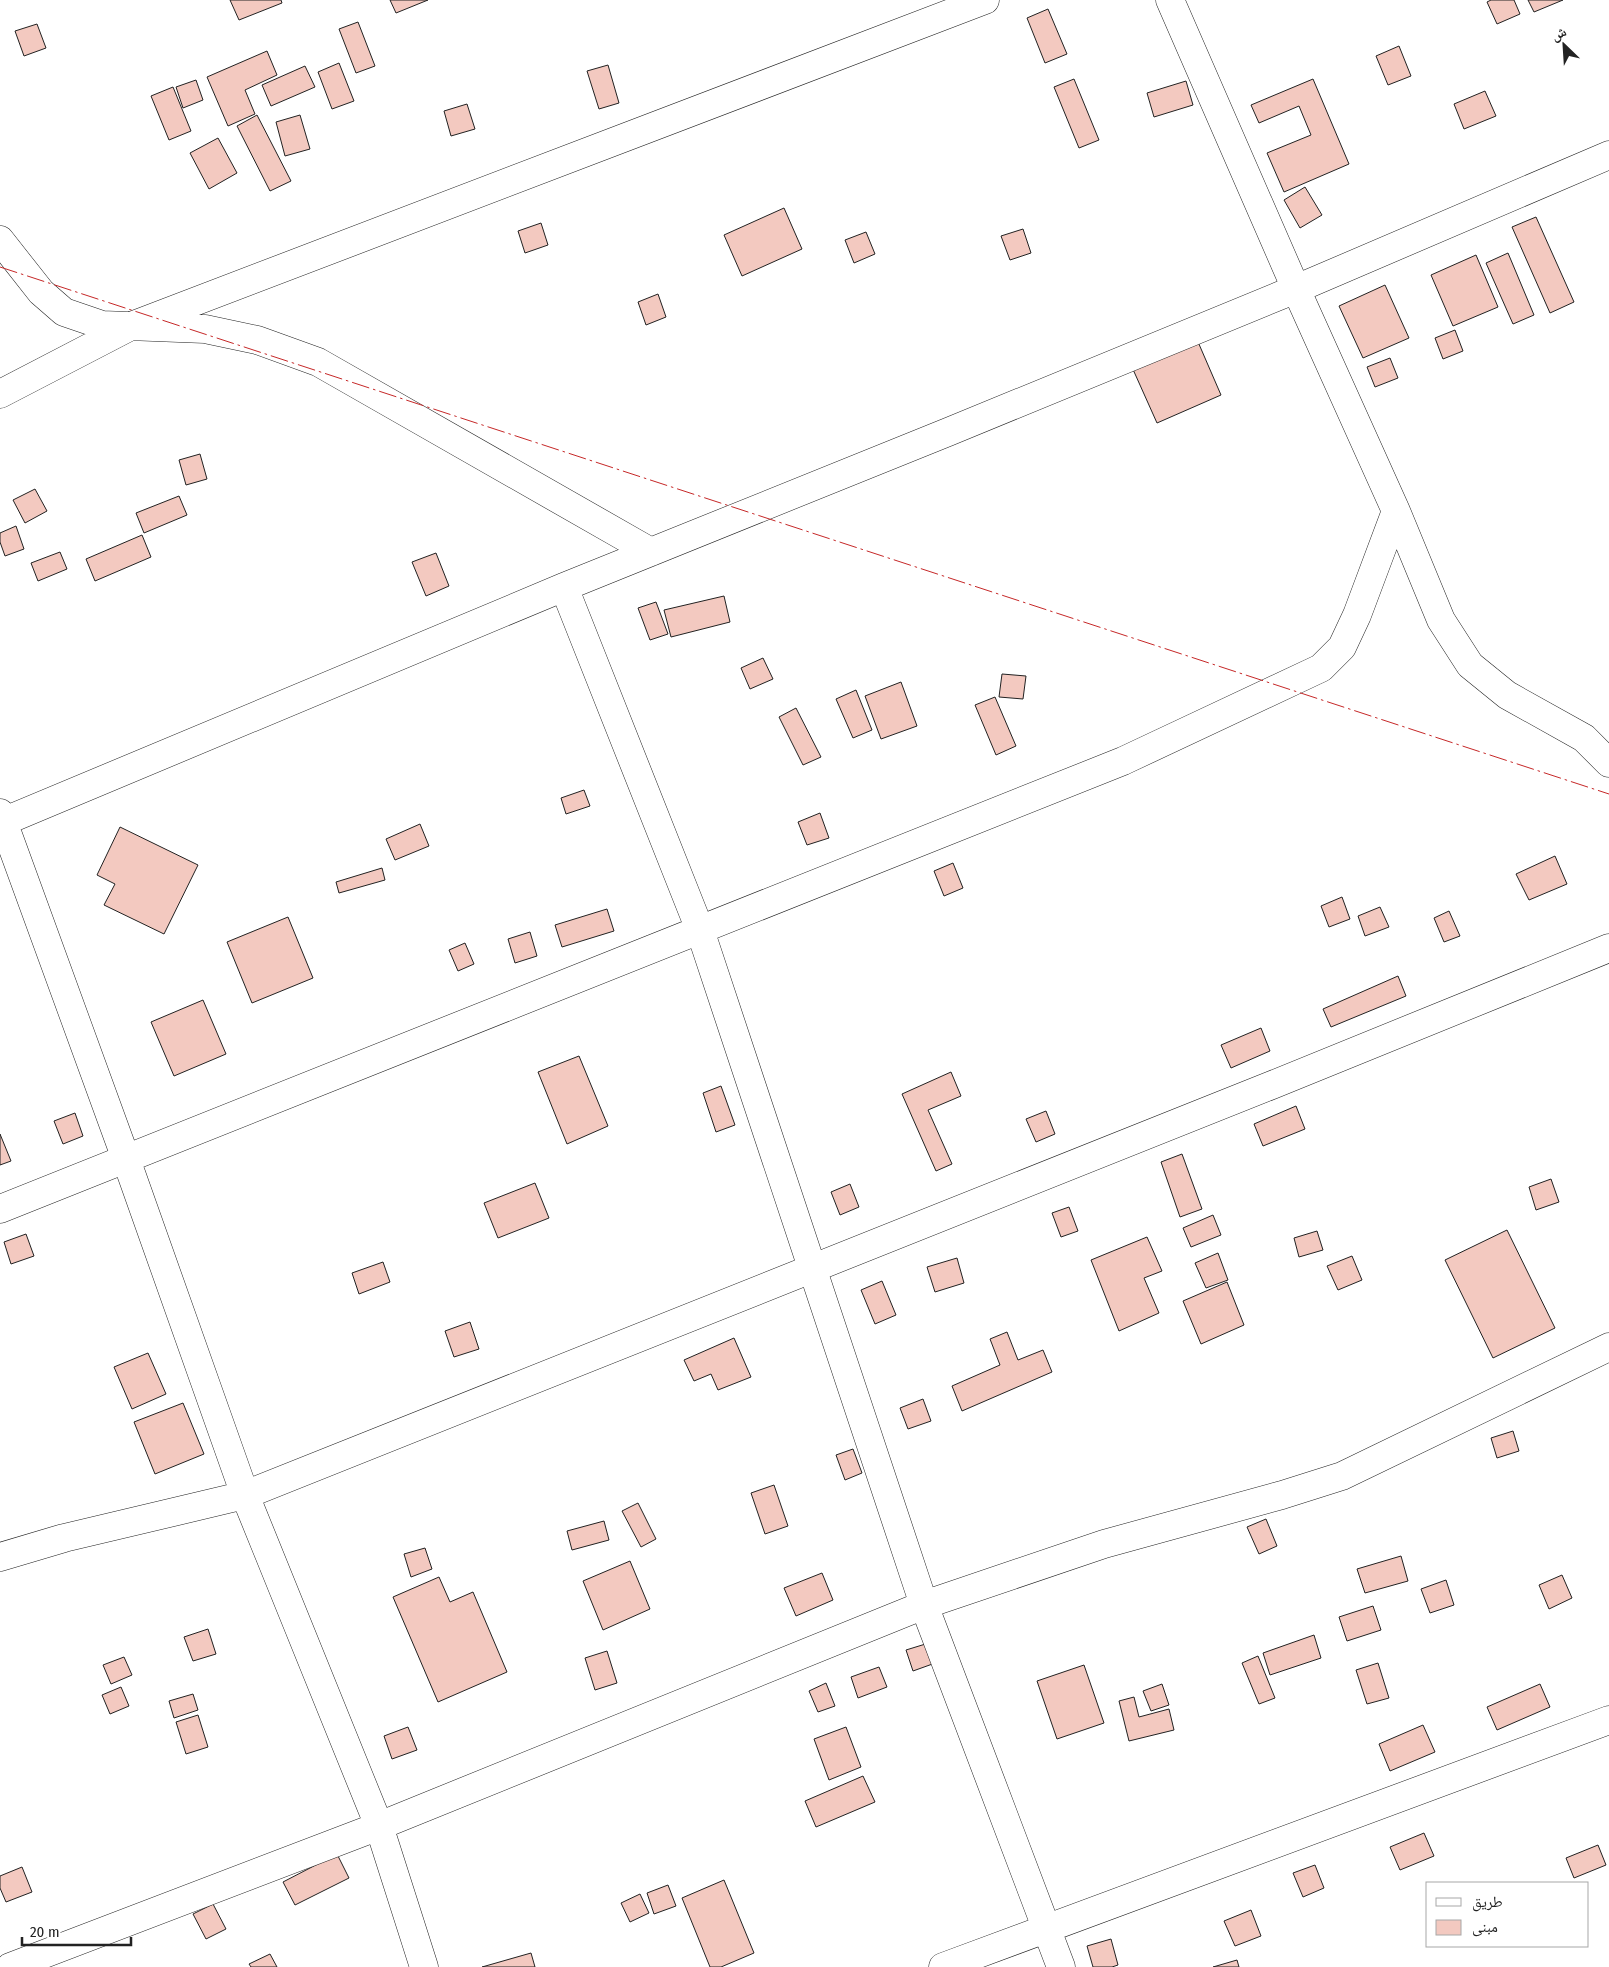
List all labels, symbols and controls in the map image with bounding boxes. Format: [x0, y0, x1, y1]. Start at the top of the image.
north arrow [1539, 20, 1589, 70]
text: ش [1548, 23, 1569, 45]
legend [1426, 1882, 1589, 1947]
text: طريق [1472, 1893, 1503, 1912]
scale bar [22, 1914, 131, 1946]
text: مبنى [1472, 1918, 1498, 1937]
text: 20 m [30, 1923, 60, 1941]

